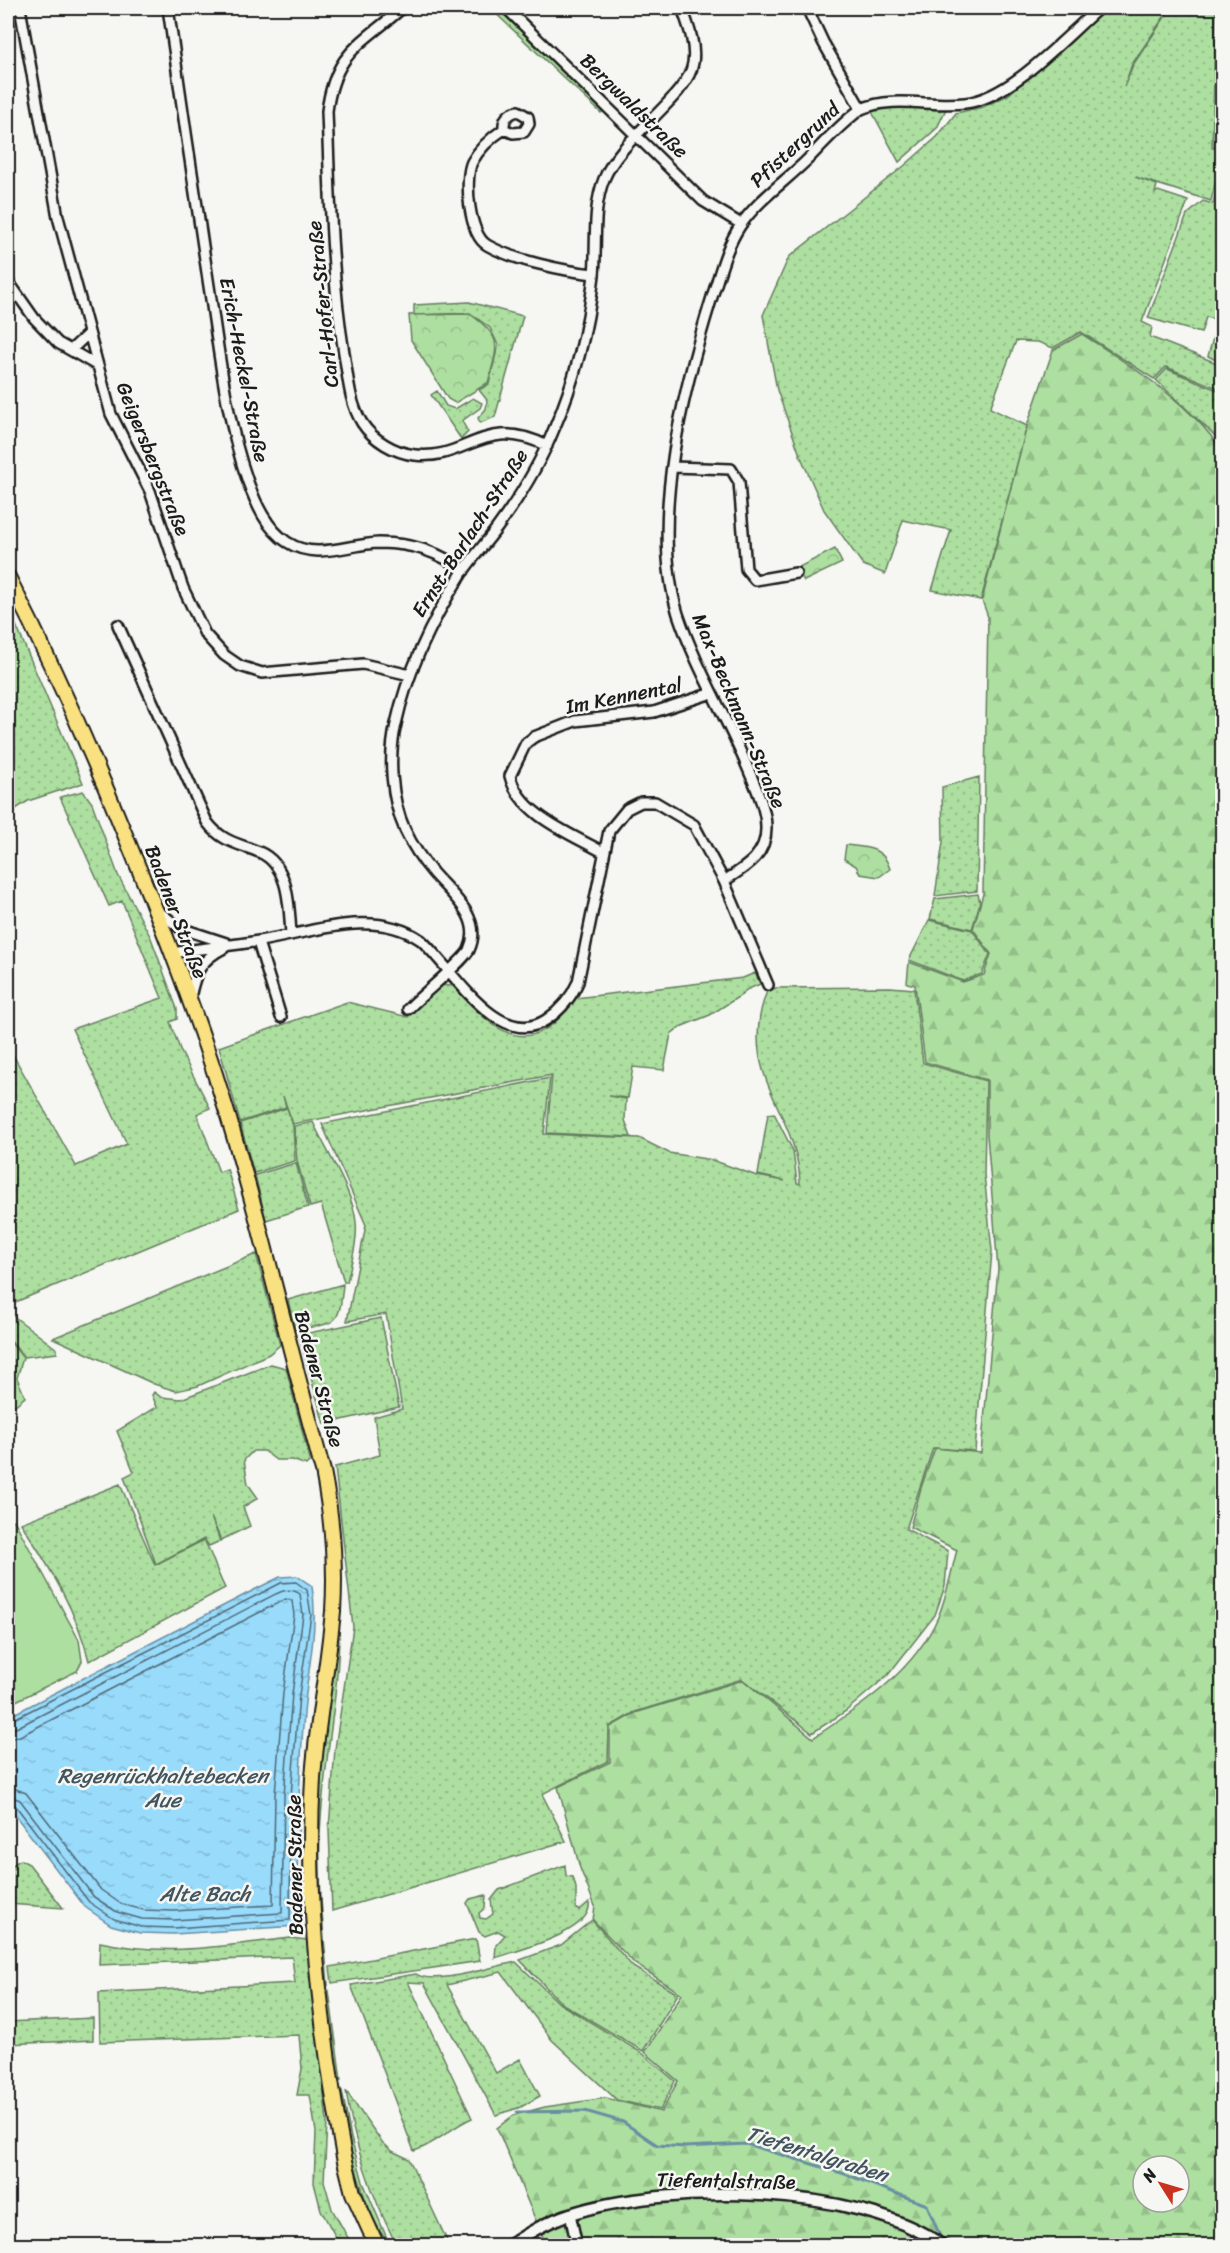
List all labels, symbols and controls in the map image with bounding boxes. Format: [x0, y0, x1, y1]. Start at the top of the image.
street label: Bergwaldstraße [571, 45, 697, 167]
street label: Pfistergrund [741, 92, 850, 197]
street label: Carl-Hofer-Straße [297, 219, 349, 389]
street label: Erich-Heckel-Straße [209, 274, 279, 466]
street label: Geigersbergstraße [106, 377, 200, 542]
street label: Ernst-Barlach-Straße [402, 441, 538, 625]
street label: Max-Beckmann-Straße [682, 608, 796, 814]
street label: Im Kennental [562, 667, 686, 725]
street label: Badener Straße [134, 840, 218, 984]
street label: Badener Straße [284, 1306, 354, 1452]
water label: Regenrückhaltebecken Aue [58, 1757, 271, 1819]
street label: Badener Straße [276, 1794, 314, 1936]
water label: Alte Bach [159, 1875, 252, 1913]
water label: Tiefentalgraben [741, 2114, 895, 2194]
north arrow [1131, 2154, 1191, 2214]
text: N [1134, 2161, 1165, 2189]
street label: Tiefentalstraße [656, 2162, 796, 2200]

